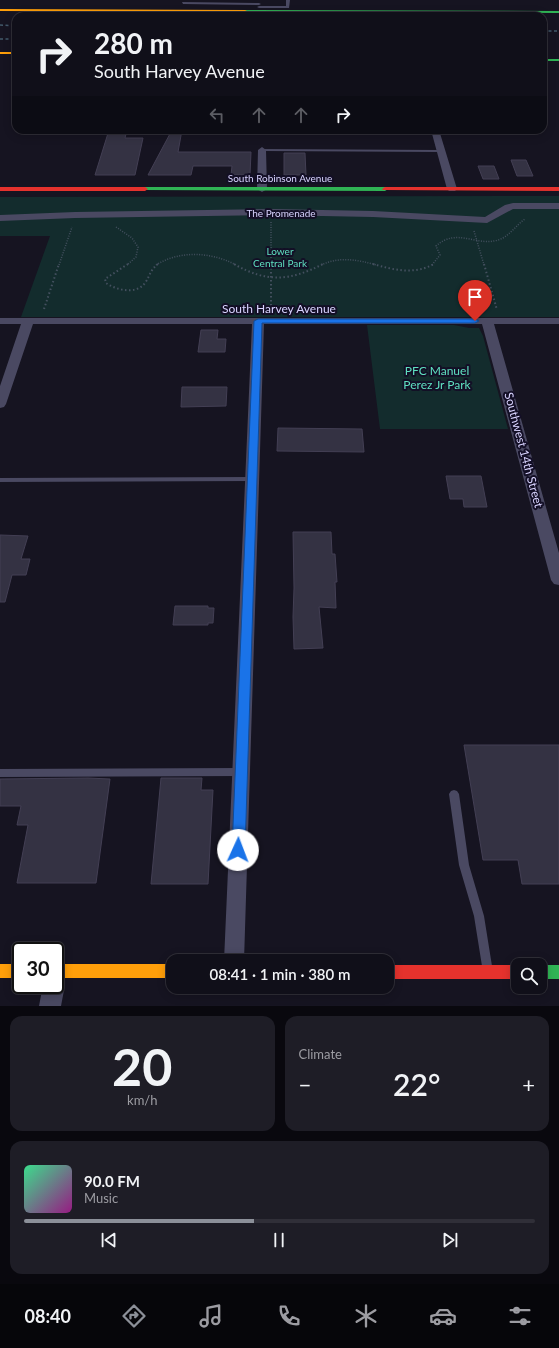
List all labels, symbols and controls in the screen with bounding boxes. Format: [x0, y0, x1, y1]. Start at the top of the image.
text: 280 m [94, 26, 173, 60]
icon: right [28, 28, 80, 80]
text: South Harvey Avenue [94, 60, 265, 82]
icon: left [206, 104, 228, 126]
icon: ahead [248, 104, 270, 126]
icon: ahead [290, 104, 312, 126]
icon: right [332, 104, 354, 126]
street label: South Robinson Avenue [228, 172, 332, 184]
street label: The Promenade [246, 207, 316, 219]
park label: Lower Central Park [253, 245, 308, 269]
pin [458, 280, 492, 321]
icon: arrive [464, 286, 486, 308]
street label: South Harvey Avenue [222, 301, 336, 316]
park label: PFC Manuel Perez Jr Park [403, 363, 472, 392]
street label: Southwest 14th Street [501, 391, 547, 510]
position arrow [217, 829, 259, 871]
speed limit sign: 30 [12, 942, 64, 994]
map controls [511, 958, 547, 994]
button: search [511, 958, 547, 994]
text: 08:41 · 1 min · 380 m [210, 965, 350, 983]
text: 20 [112, 1035, 172, 1097]
text: Climate [299, 1046, 342, 1062]
text: 22° [393, 1066, 440, 1102]
text: − [299, 1071, 311, 1098]
text: + [522, 1071, 535, 1098]
text: km/h [127, 1092, 157, 1108]
text: 90.0 FM [84, 1172, 140, 1190]
text: Music [84, 1190, 118, 1206]
icon: previous [98, 1229, 120, 1251]
icon: pause [268, 1229, 290, 1251]
icon: next [439, 1229, 461, 1251]
icon: directions [120, 1302, 148, 1330]
icon: music [197, 1302, 225, 1330]
icon: phone [275, 1302, 303, 1330]
icon: climate [352, 1302, 380, 1330]
icon: car [429, 1302, 457, 1330]
icon: filters [506, 1302, 534, 1330]
text: 08:40 [25, 1305, 71, 1327]

